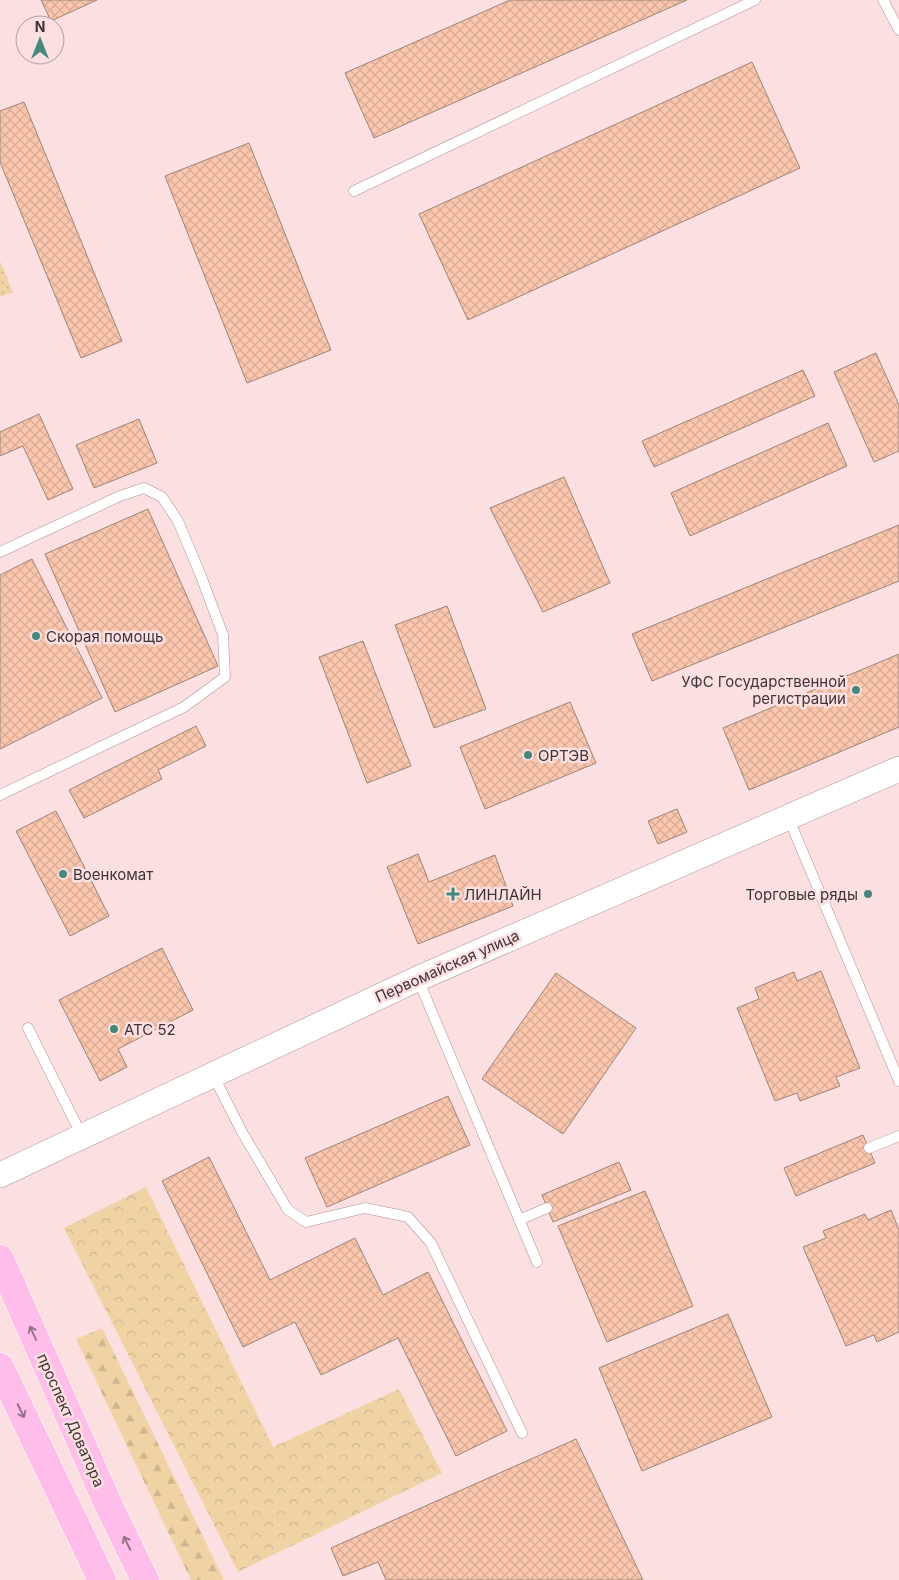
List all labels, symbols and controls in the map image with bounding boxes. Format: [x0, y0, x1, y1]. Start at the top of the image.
north arrow [15, 15, 65, 65]
text: N [35, 18, 45, 35]
place label: Скорая помощь [46, 627, 163, 646]
marker: Скорая помощь [30, 630, 42, 642]
place label: УФС Государственной регистрации [681, 672, 846, 708]
marker: УФС Государственной регистрации [850, 684, 862, 696]
place label: ОРТЭВ [538, 746, 589, 765]
marker: ОРТЭВ [522, 749, 534, 761]
place label: Военкомат [73, 865, 153, 884]
marker: Военкомат [57, 868, 69, 880]
place label: ЛИНЛАЙН [464, 885, 542, 904]
place label: Торговые ряды [746, 885, 858, 904]
marker: ЛИНЛАЙН [446, 887, 460, 901]
marker: Торговые ряды [862, 888, 874, 900]
street label: Первомайская улица [372, 926, 522, 1006]
place label: АТС 52 [124, 1020, 176, 1039]
marker: АТС 52 [108, 1023, 120, 1035]
one-way arrow [27, 1326, 37, 1341]
street label: проспект Доватора [33, 1350, 109, 1490]
one-way arrow [17, 1403, 26, 1418]
one-way arrow [122, 1536, 131, 1551]

